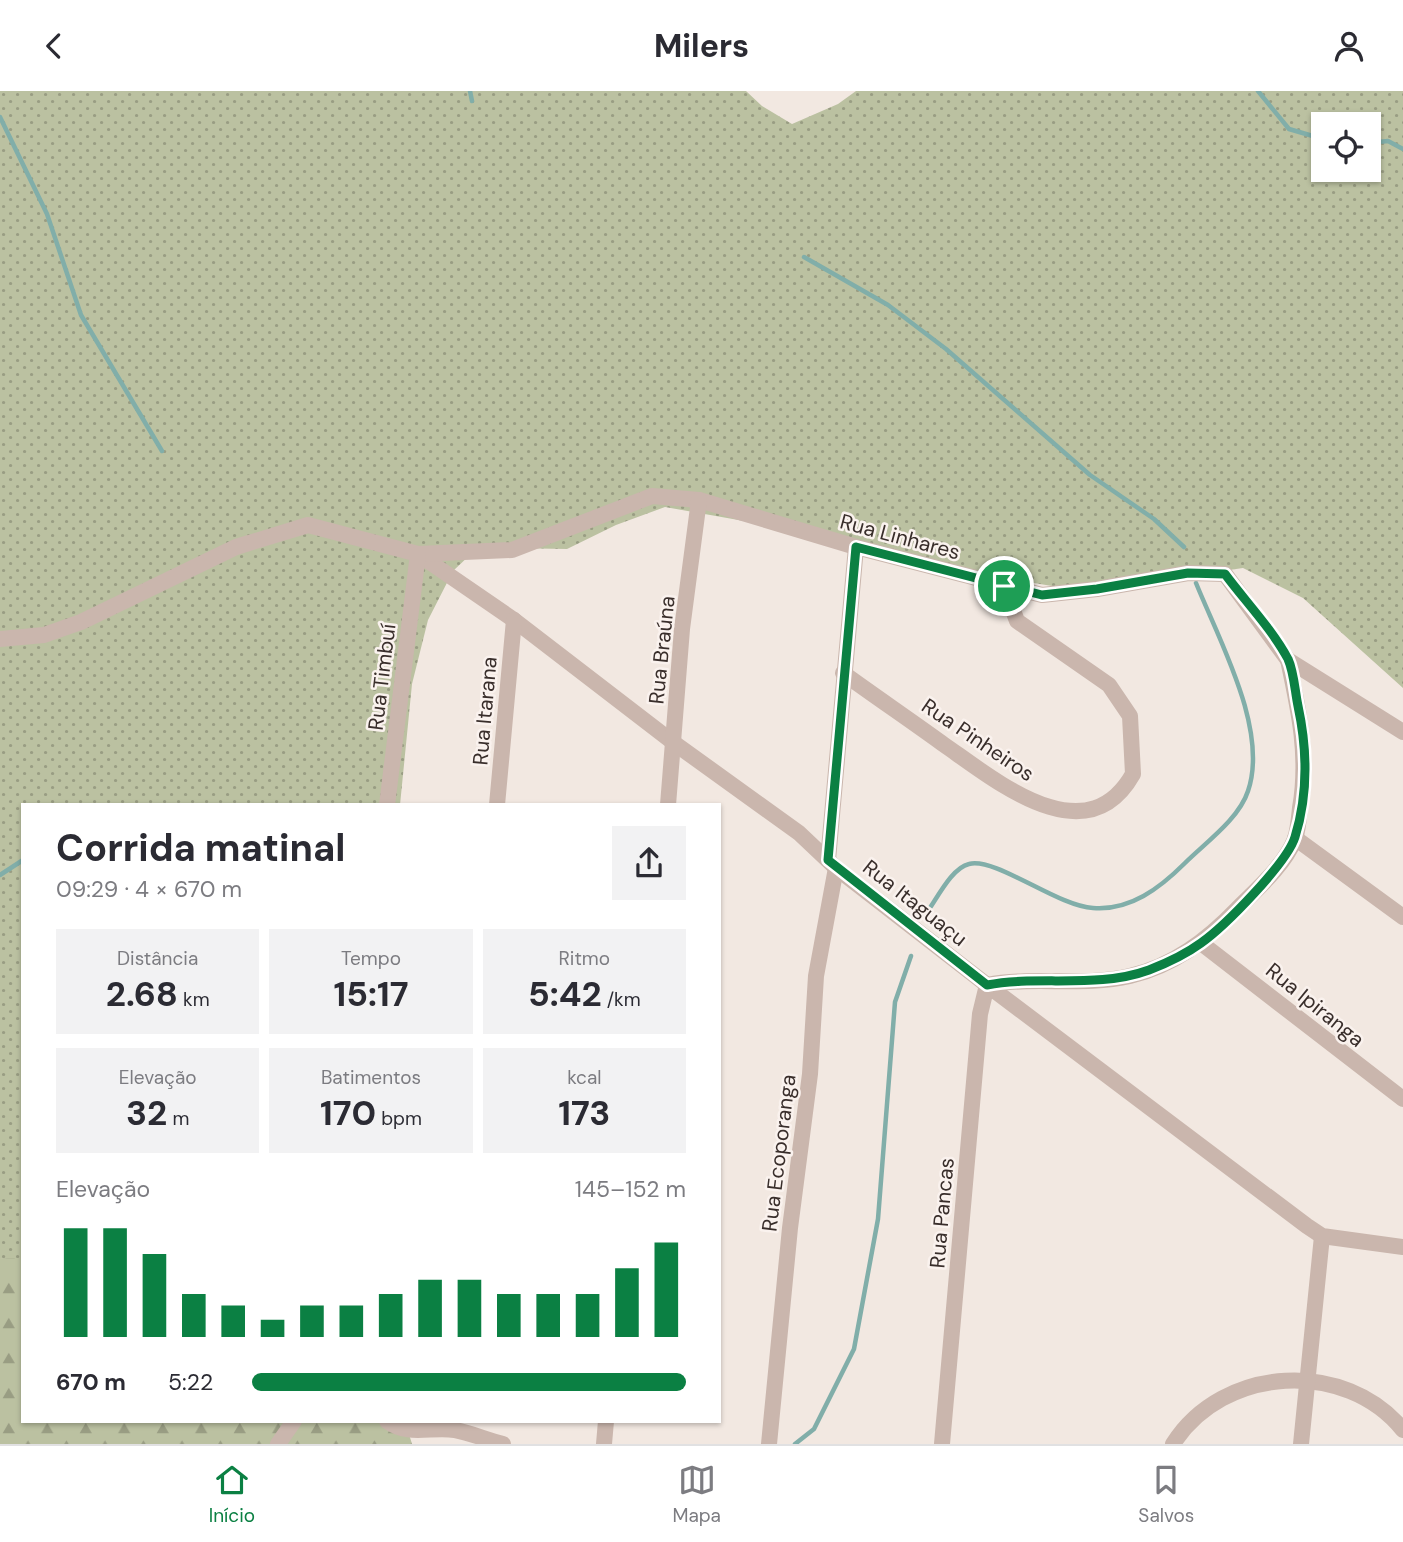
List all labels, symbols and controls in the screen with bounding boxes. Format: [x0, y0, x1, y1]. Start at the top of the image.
text: Milers [654, 25, 749, 67]
icon: back [35, 27, 73, 65]
icon: person [1330, 27, 1368, 65]
map controls [1311, 112, 1381, 182]
button: locate [1311, 112, 1381, 182]
street label: Rua Linhares [837, 508, 963, 566]
pin [974, 556, 1034, 616]
icon: arrive [985, 567, 1023, 605]
street label: Rua Braúna [642, 594, 682, 706]
street label: Rua Timbuí [362, 622, 402, 732]
street label: Rua Itarana [466, 656, 504, 766]
street label: Rua Pinheiros [916, 692, 1040, 788]
text: Corrida matinal [56, 823, 345, 873]
button: share [612, 826, 686, 900]
street label: Rua Itaguaçu [857, 853, 973, 953]
text: 09:29 · 4 × 670 m [56, 874, 242, 904]
text: Distância [117, 946, 198, 971]
text: Tempo [341, 946, 401, 971]
text: Ritmo [559, 946, 610, 971]
street label: Rua Ipiranga [1260, 957, 1370, 1053]
text: 2.68 [106, 971, 178, 1017]
text: 15:17 [334, 971, 408, 1017]
text: 5:42 [528, 971, 602, 1017]
text: km [178, 987, 210, 1012]
text: /km [602, 987, 641, 1012]
text: Elevação [119, 1065, 197, 1090]
text: Batimentos [321, 1065, 421, 1090]
text: kcal [567, 1065, 601, 1090]
street label: Rua Ecoporanga [755, 1073, 803, 1233]
text: 32 [126, 1090, 167, 1136]
text: 170 [320, 1090, 376, 1136]
text: 173 [558, 1090, 610, 1136]
text: m [167, 1106, 189, 1131]
text: bpm [376, 1106, 422, 1131]
street label: Rua Pancas [923, 1157, 961, 1269]
text: Elevação [56, 1174, 150, 1204]
text: 145–152 m [575, 1174, 686, 1204]
text: 670 m [56, 1367, 126, 1397]
text: 5:22 [168, 1367, 213, 1397]
tab: Início [209, 1461, 255, 1528]
tab: Mapa [672, 1461, 721, 1528]
tab: Salvos [1138, 1461, 1194, 1528]

